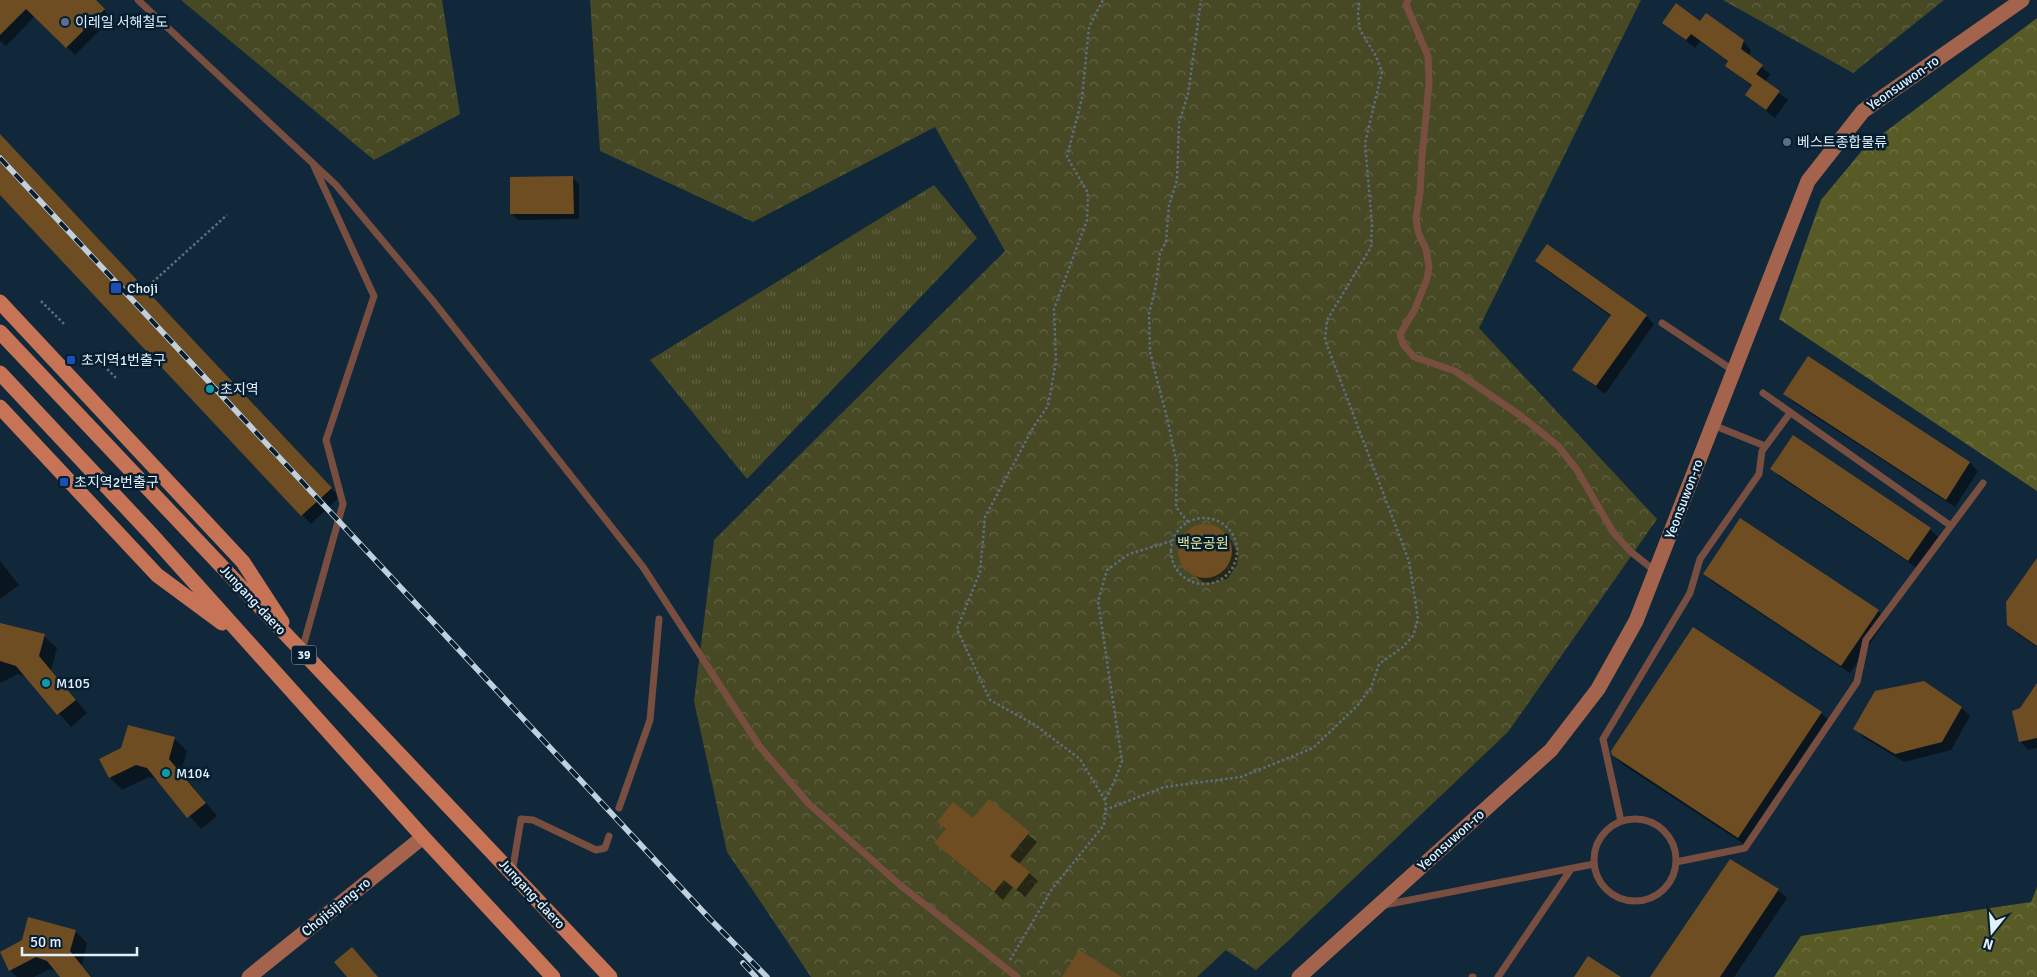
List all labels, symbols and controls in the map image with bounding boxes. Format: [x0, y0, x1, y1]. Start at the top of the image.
place label: 이레일 서해철도 [75, 14, 168, 31]
marker: 이레일 서해철도 [59, 16, 71, 28]
street label: Yeonsuwon-ro [1864, 52, 1942, 114]
place label: 베스트종합물류 [1797, 134, 1887, 151]
marker: 베스트종합물류 [1781, 136, 1793, 148]
place label: Choji [127, 280, 158, 297]
marker: Choji [109, 281, 123, 295]
place label: 초지역1번출구 [81, 352, 166, 369]
marker: 초지역1번출구 [65, 354, 77, 366]
place label: 초지역 [220, 381, 259, 398]
marker: 초지역 [204, 383, 216, 395]
street label: Yeonsuwon-ro [1661, 457, 1707, 541]
place label: 초지역2번출구 [74, 474, 159, 491]
marker: 초지역2번출구 [58, 476, 70, 488]
park label: 백운공원 [1177, 535, 1229, 552]
street label: Jungang-daero [216, 561, 290, 639]
road number: 39 [292, 646, 316, 664]
place label: M105 [56, 675, 90, 692]
marker: M105 [40, 677, 52, 689]
place label: M104 [176, 765, 210, 782]
marker: M104 [160, 767, 172, 779]
street label: Yeonsuwon-ro [1414, 806, 1488, 874]
street label: Jungang-daero [495, 855, 569, 933]
street label: Chojisijang-ro [298, 874, 374, 940]
north arrow [1967, 907, 2017, 957]
scale bar [22, 924, 138, 956]
text: 50 m [30, 933, 61, 951]
text: N [1981, 934, 1995, 954]

